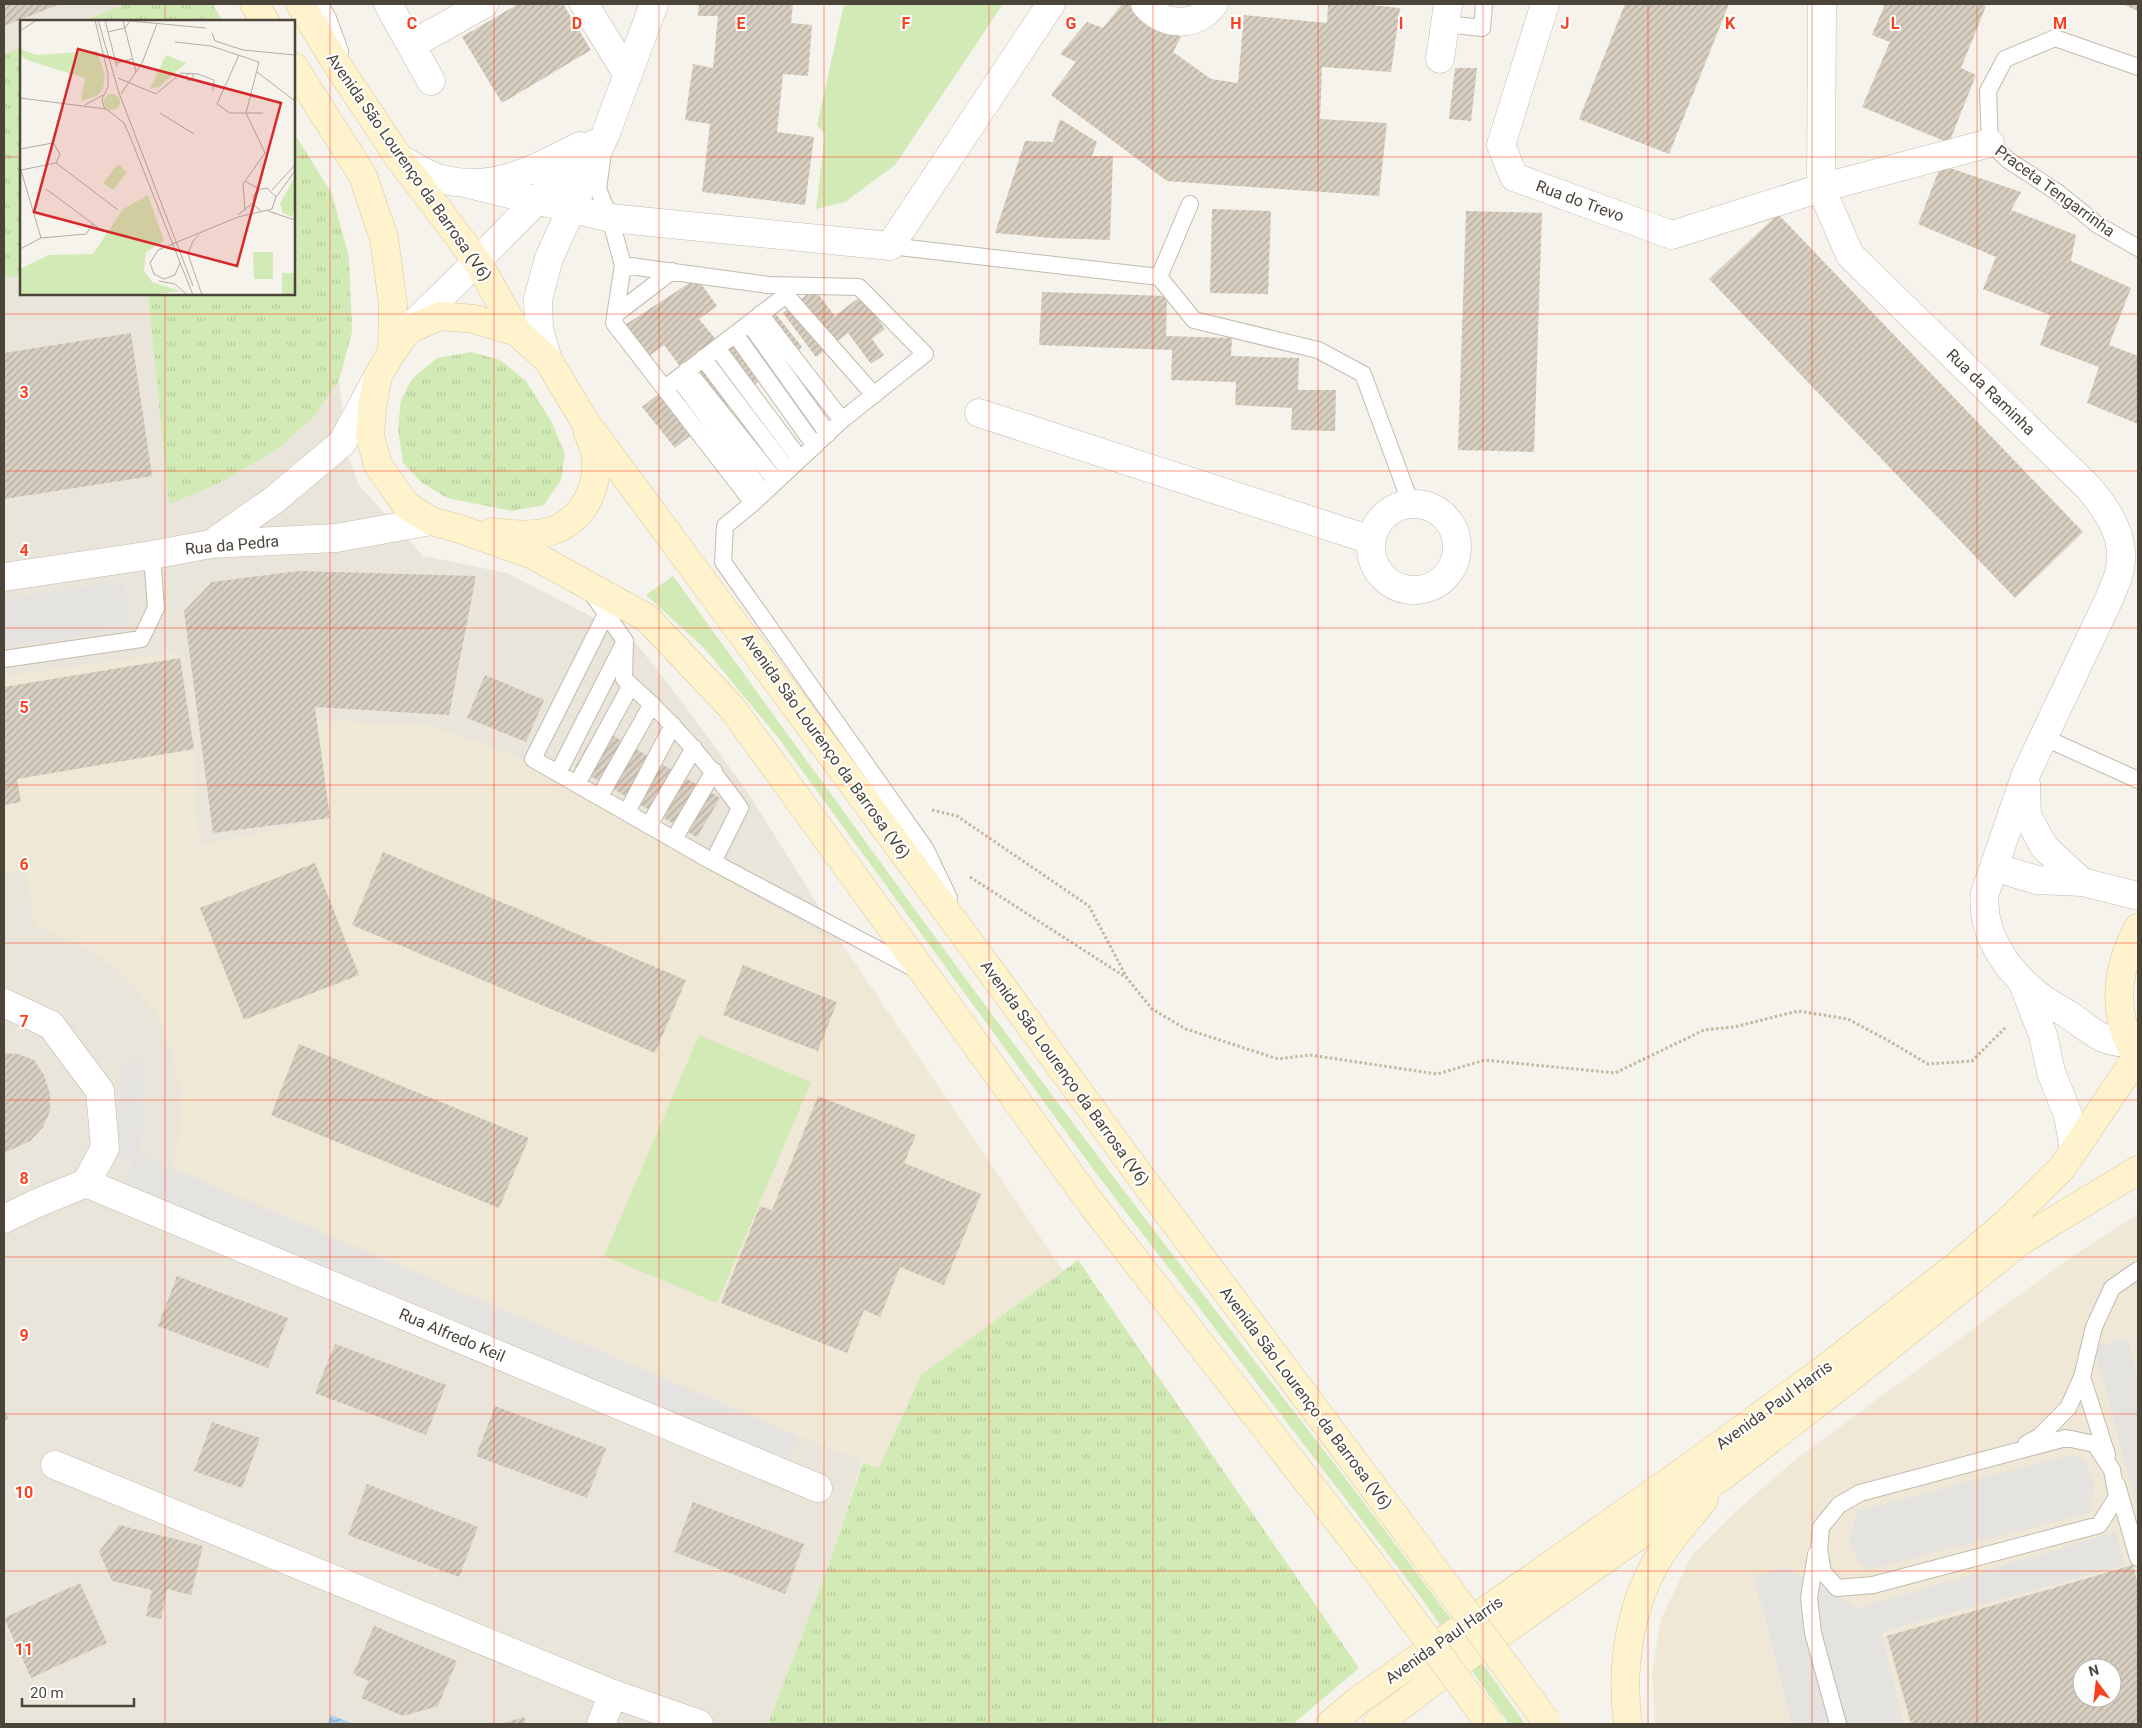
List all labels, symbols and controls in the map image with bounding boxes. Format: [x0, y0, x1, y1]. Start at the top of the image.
text: C [407, 14, 417, 33]
text: D [572, 14, 582, 33]
text: E [737, 14, 746, 33]
text: F [902, 14, 911, 33]
text: G [1066, 14, 1077, 33]
text: H [1230, 14, 1242, 33]
text: I [1399, 14, 1403, 33]
text: J [1561, 14, 1569, 33]
text: K [1725, 14, 1736, 33]
text: L [1891, 14, 1900, 33]
text: M [2053, 14, 2067, 33]
inset map [20, 20, 295, 295]
street label: Avenida São Lourenço da Barrosa (V6) [323, 49, 495, 285]
street label: Praceta Tengarrinha [1991, 141, 2119, 241]
street label: Rua do Trevo [1533, 176, 1627, 226]
street label: Rua da Raminha [1943, 345, 2039, 439]
text: 3 [19, 383, 29, 402]
street label: Rua da Pedra [184, 531, 280, 559]
text: 4 [19, 541, 29, 560]
street label: Avenida São Lourenço da Barrosa (V6) [738, 630, 914, 862]
text: 5 [19, 698, 29, 717]
text: 6 [19, 855, 29, 874]
street label: Avenida São Lourenço da Barrosa (V6) [977, 957, 1153, 1189]
text: 7 [19, 1012, 29, 1031]
text: 8 [19, 1169, 29, 1188]
street label: Avenida São Lourenço da Barrosa (V6) [1216, 1283, 1396, 1513]
street label: Rua Alfredo Keil [396, 1304, 508, 1366]
text: 9 [19, 1326, 29, 1345]
street label: Avenida Paul Harris [1712, 1356, 1836, 1454]
text: 10 [15, 1483, 33, 1502]
street label: Avenida Paul Harris [1382, 1592, 1506, 1688]
text: 11 [15, 1640, 33, 1659]
north arrow [2072, 1658, 2122, 1708]
text: N [2087, 1661, 2100, 1679]
scale bar [22, 1676, 135, 1708]
text: 20 m [30, 1684, 64, 1702]

